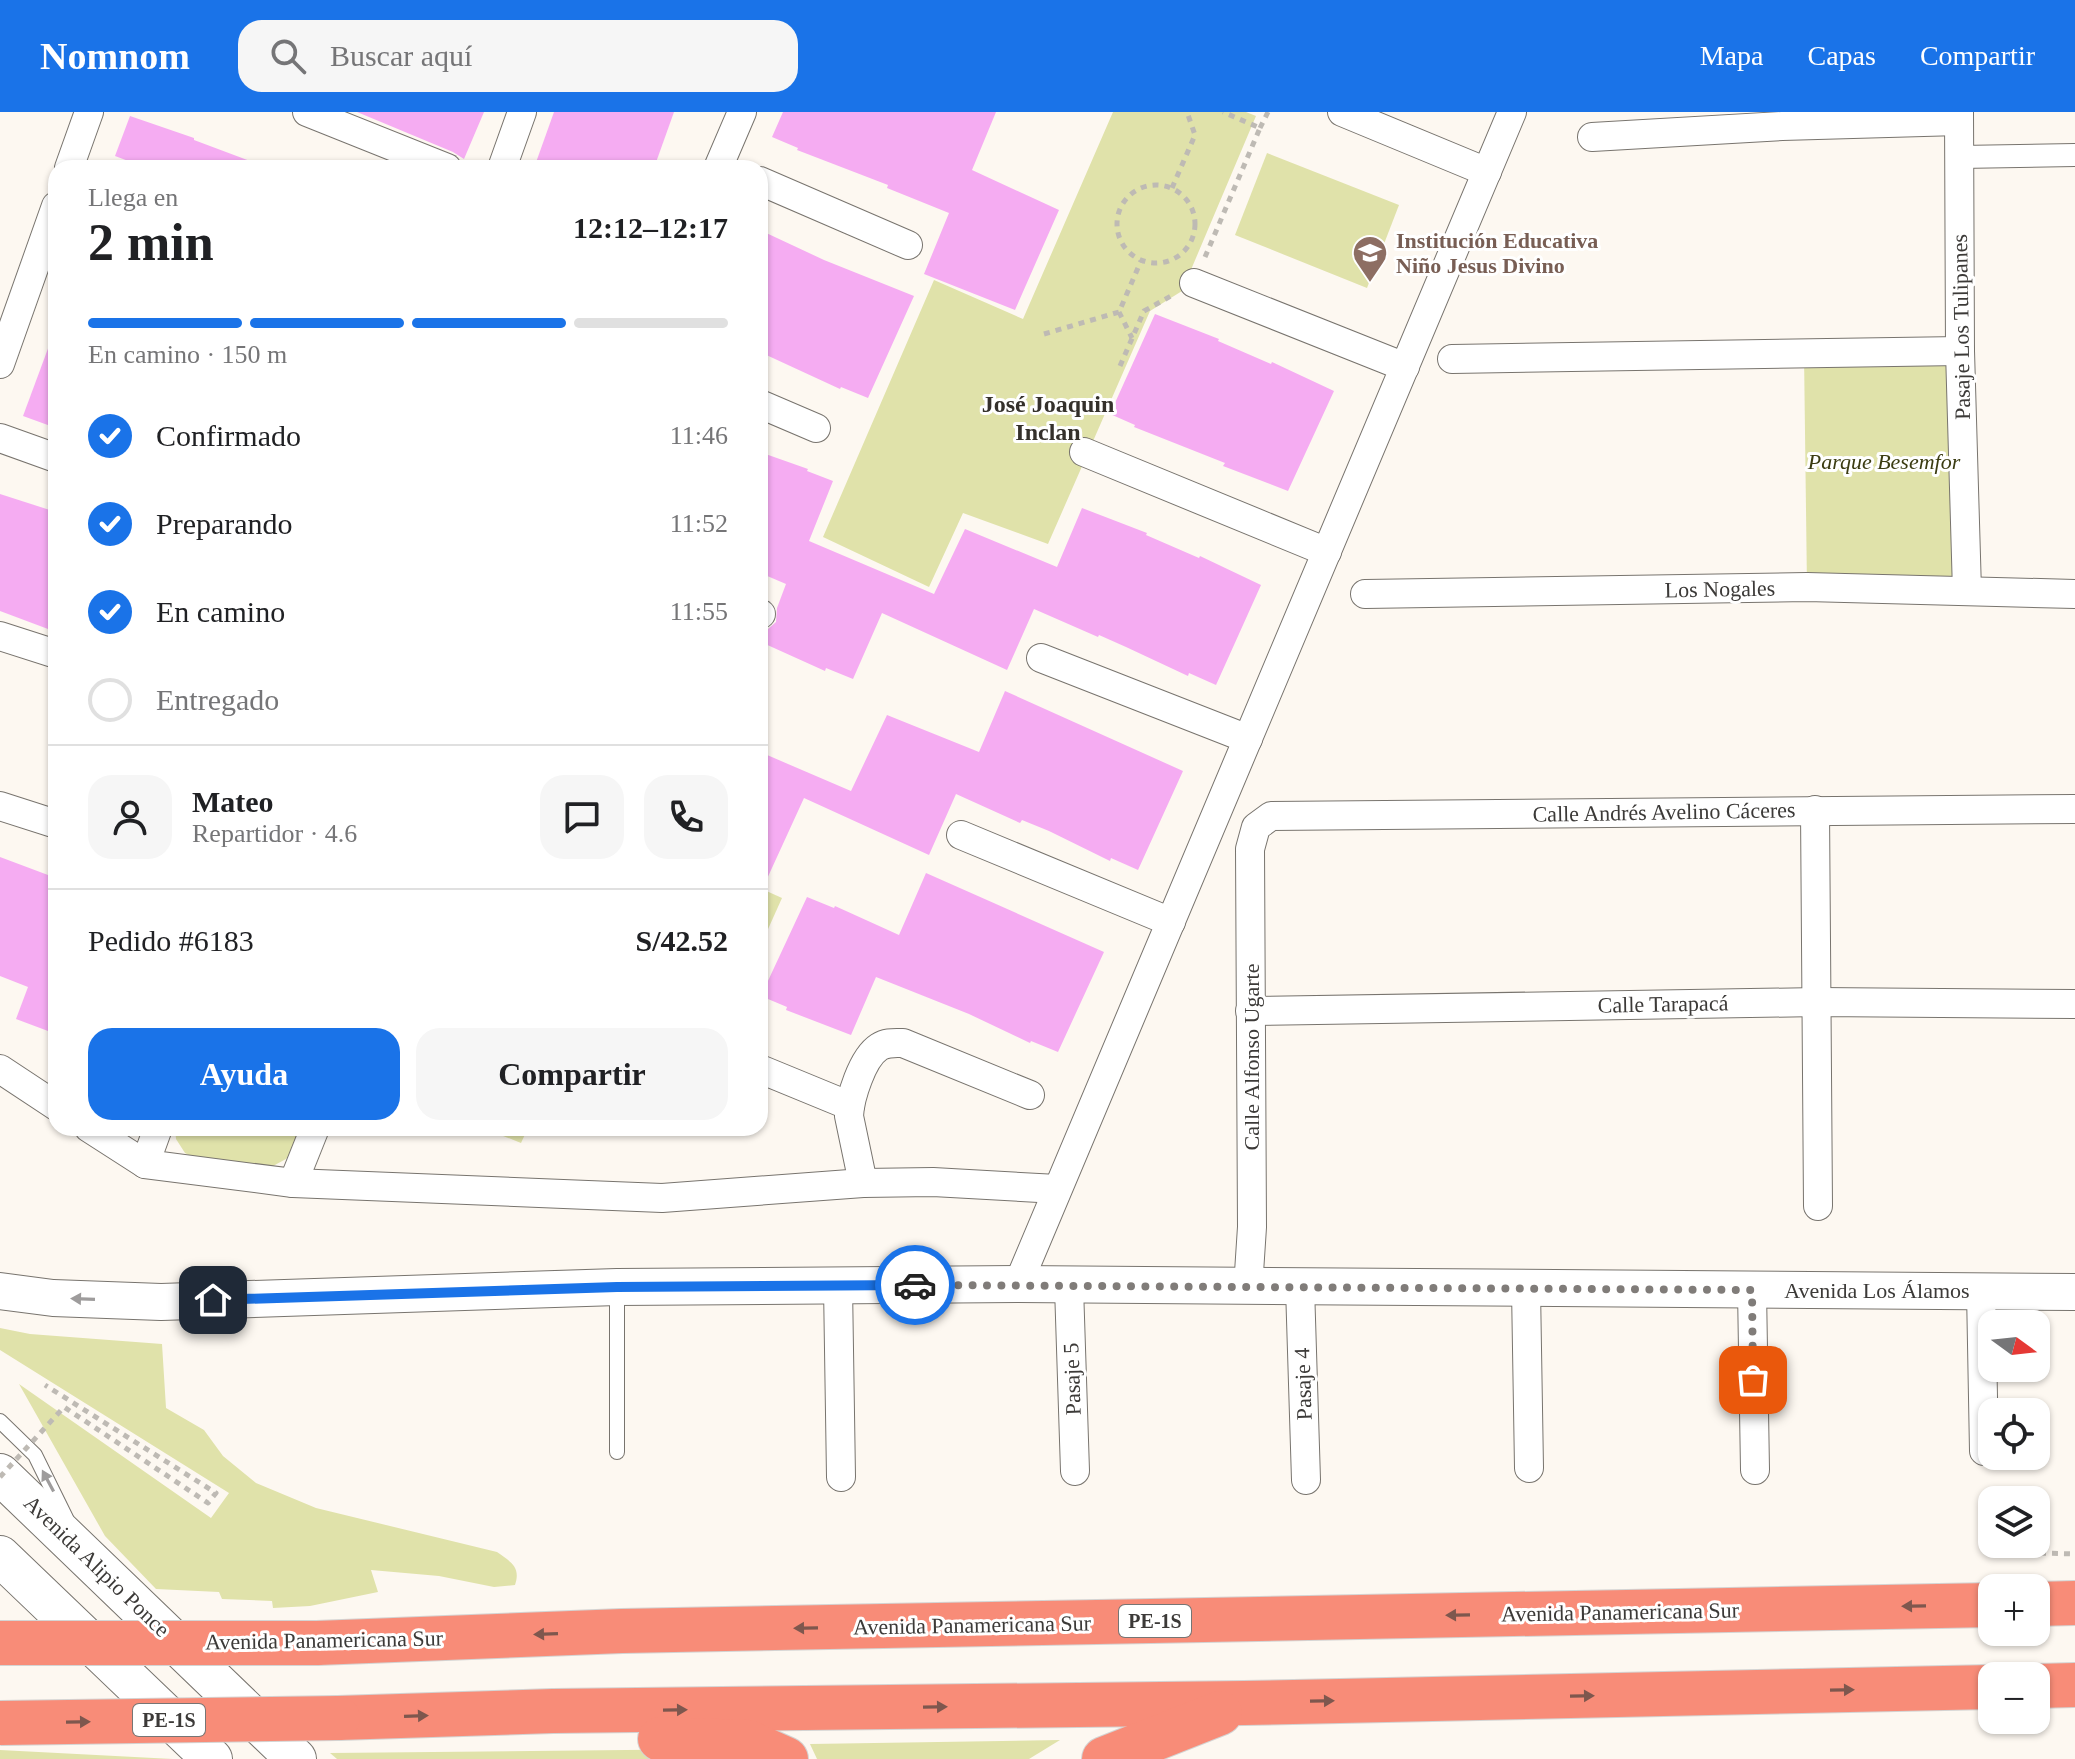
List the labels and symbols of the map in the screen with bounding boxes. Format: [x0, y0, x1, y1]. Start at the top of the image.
place label: Institución Educativa Niño Jesus Divino [1396, 228, 1598, 278]
school or university icon: Institución Educativa Niño Jesus Divino [1351, 234, 1389, 284]
street label: Pasaje Los Tulipanes [1947, 234, 1975, 420]
district label: José Joaquin Inclan [982, 391, 1114, 445]
park label: Parque Besemfor [1807, 449, 1961, 474]
street label: Los Nogales [1664, 576, 1776, 602]
street label: Calle Andrés Avelino Cáceres [1532, 797, 1796, 827]
street label: Calle Alfonso Ugarte [1239, 964, 1264, 1150]
street label: Calle Tarapacá [1597, 990, 1729, 1018]
courier [875, 1245, 955, 1325]
pin [179, 1266, 247, 1334]
street label: Avenida Los Álamos [1784, 1278, 1970, 1303]
one-way arrow [70, 1292, 95, 1305]
north arrow [1978, 1310, 2050, 1382]
street label: Pasaje 5 [1058, 1342, 1086, 1416]
pin [1719, 1346, 1787, 1414]
street label: Pasaje 4 [1289, 1347, 1317, 1421]
one-way arrow [42, 1469, 55, 1492]
street label: Avenida Alipio Ponce [19, 1490, 175, 1642]
street label: Avenida Panamericana Sur [1501, 1597, 1740, 1627]
one-way arrow [1901, 1600, 1926, 1612]
road number: PE-1S [1119, 1605, 1191, 1637]
one-way arrow [1445, 1609, 1470, 1621]
street label: Avenida Panamericana Sur [853, 1610, 1092, 1640]
one-way arrow [793, 1622, 818, 1634]
street label: Avenida Panamericana Sur [205, 1625, 444, 1655]
one-way arrow [533, 1628, 558, 1641]
one-way arrow [1830, 1684, 1855, 1697]
one-way arrow [1570, 1689, 1595, 1702]
one-way arrow [1310, 1695, 1335, 1708]
one-way arrow [923, 1701, 948, 1713]
road number: PE-1S [133, 1704, 205, 1736]
one-way arrow [663, 1704, 688, 1716]
one-way arrow [404, 1709, 429, 1722]
one-way arrow [66, 1715, 91, 1728]

